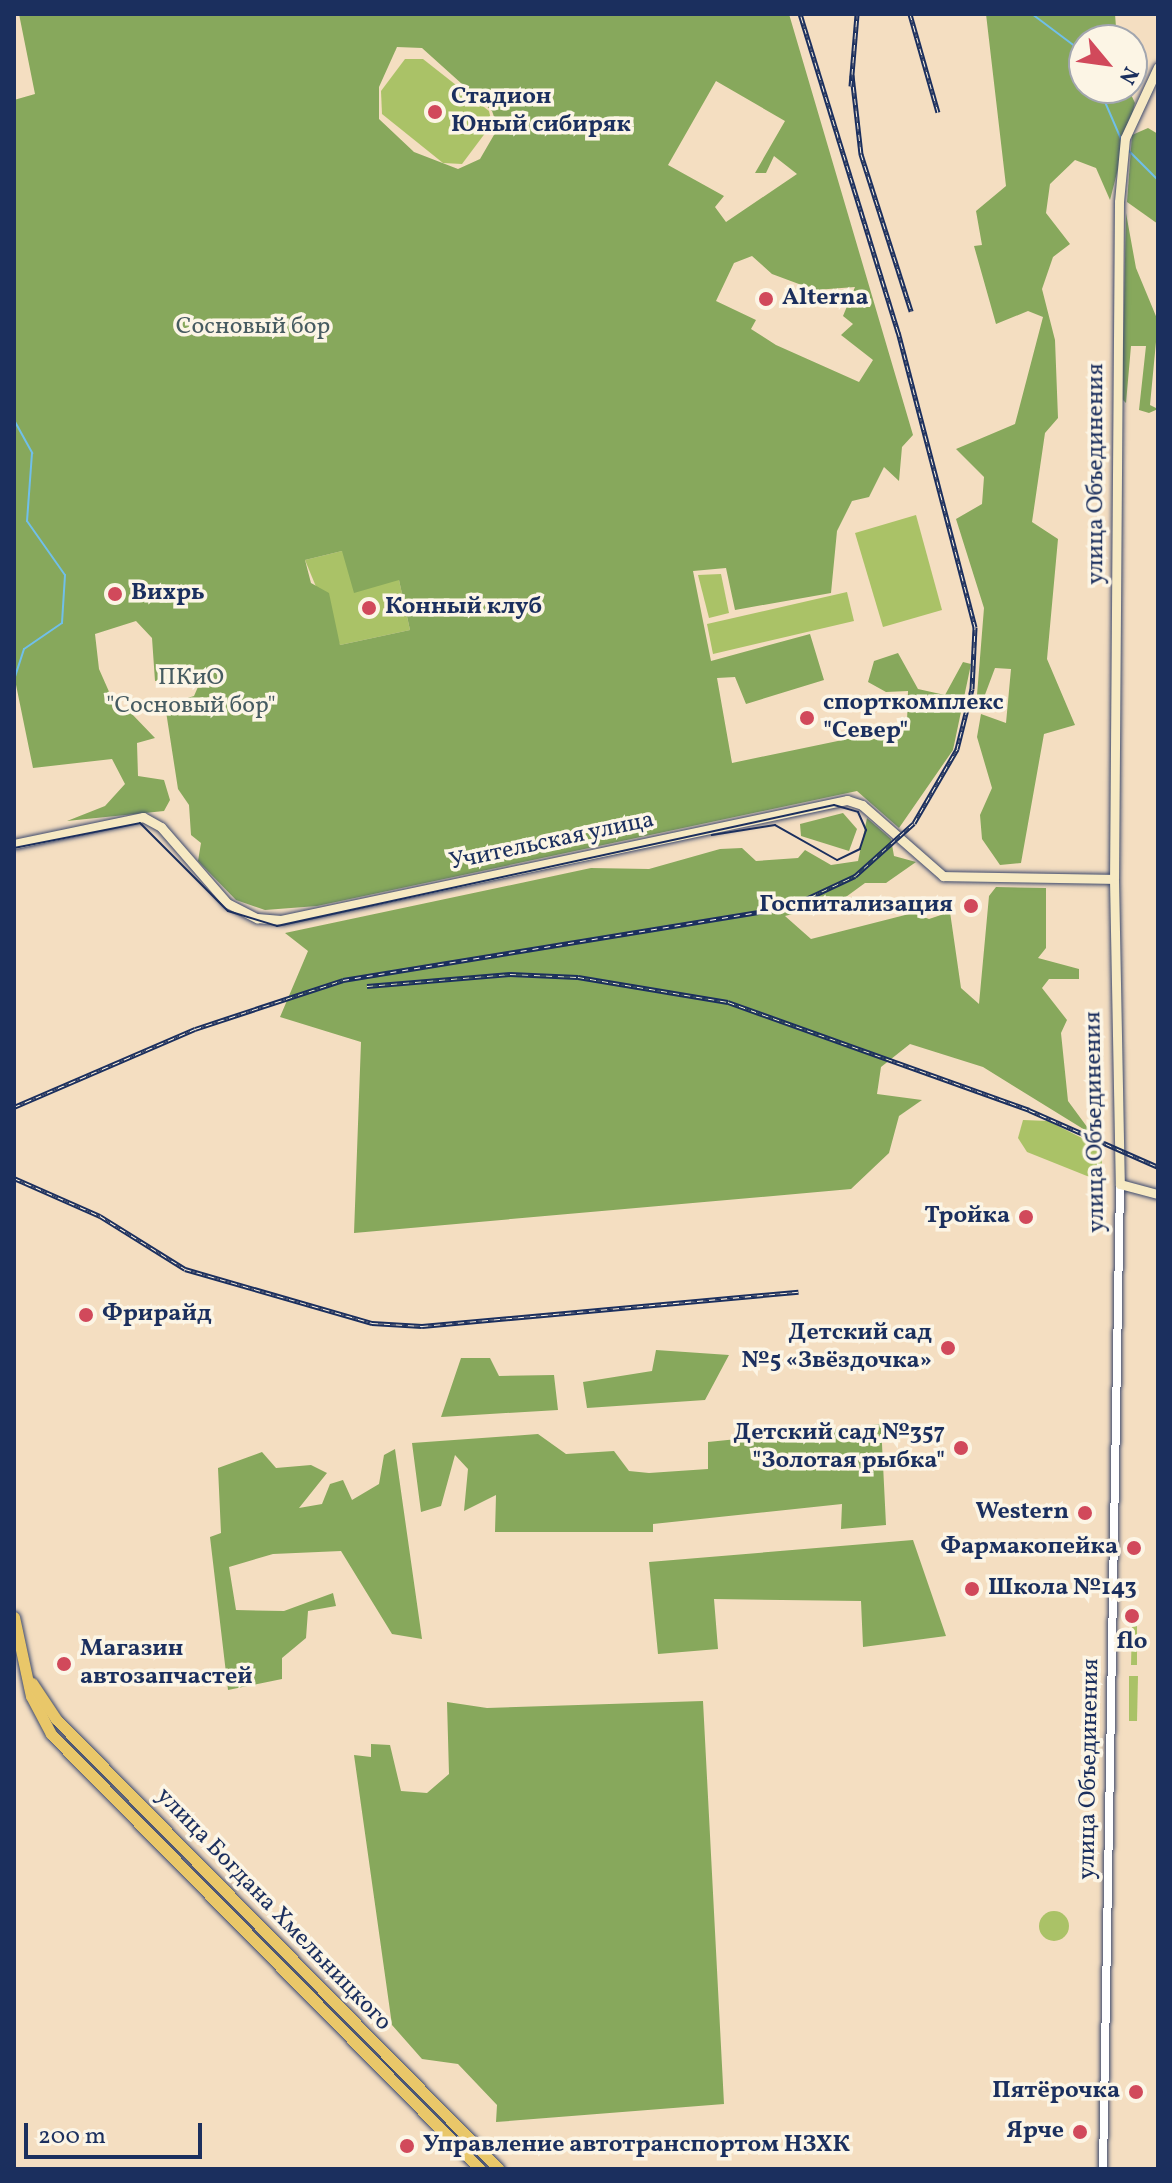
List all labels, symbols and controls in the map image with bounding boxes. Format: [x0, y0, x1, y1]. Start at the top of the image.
north arrow [1068, 24, 1148, 104]
text: N [1110, 60, 1145, 89]
place label: Стадион Юный сибиряк [451, 84, 631, 140]
marker: Стадион Юный сибиряк [426, 103, 444, 121]
place label: Alterna [782, 285, 869, 313]
marker: Alterna [757, 290, 775, 308]
park label: Сосновый бор [176, 314, 330, 342]
street label: улица Объединения [1083, 363, 1111, 585]
place label: Вихрь [131, 580, 205, 608]
marker: Вихрь [106, 585, 124, 603]
place label: Конный клуб [385, 594, 542, 622]
marker: Конный клуб [360, 599, 378, 617]
park label: ПКиО "Сосновый бор" [106, 665, 276, 721]
place label: спорткомплекс "Север" [823, 690, 1004, 746]
marker: спорткомплекс "Север" [798, 709, 816, 727]
street label: Учительская улица [447, 806, 657, 878]
place label: Госпитализация [759, 892, 953, 920]
marker: Госпитализация [960, 895, 982, 917]
street label: улица Объединения [1080, 1011, 1112, 1233]
place label: Тройка [924, 1203, 1010, 1231]
marker: Тройка [1017, 1208, 1035, 1226]
place label: Фрирайд [102, 1301, 212, 1329]
marker: Фрирайд [77, 1306, 95, 1324]
place label: Детский сад №5 «Звёздочка» [741, 1320, 932, 1376]
marker: Детский сад №5 «Звёздочка» [939, 1339, 957, 1357]
place label: Детский сад №357 "Золотая рыбка" [733, 1420, 945, 1476]
marker: Детский сад №357 "Золотая рыбка" [952, 1439, 970, 1457]
place label: Western [976, 1499, 1069, 1527]
marker: Western [1076, 1504, 1094, 1522]
place label: Фармакопейка [940, 1534, 1118, 1562]
marker: Фармакопейка [1125, 1539, 1143, 1557]
place label: Школа №143 [988, 1575, 1137, 1603]
marker: Школа №143 [963, 1580, 981, 1598]
marker: flo [1123, 1607, 1141, 1625]
place label: flo [1117, 1629, 1147, 1657]
place label: Магазин автозапчастей [80, 1636, 253, 1692]
marker: Магазин автозапчастей [55, 1655, 73, 1673]
street label: улица Объединения [1074, 1658, 1106, 1880]
street label: улица Богдана Хмельницкого [149, 1782, 397, 2038]
place label: Пятёрочка [992, 2078, 1120, 2106]
marker: Пятёрочка [1127, 2083, 1145, 2101]
scale bar [28, 2107, 206, 2157]
place label: Ярче [1006, 2118, 1064, 2146]
text: 200 m [38, 2120, 106, 2154]
marker: Ярче [1071, 2123, 1089, 2141]
place label: Управление автотранспортом НЗХК [423, 2132, 850, 2160]
marker: Управление автотранспортом НЗХК [398, 2137, 416, 2155]

